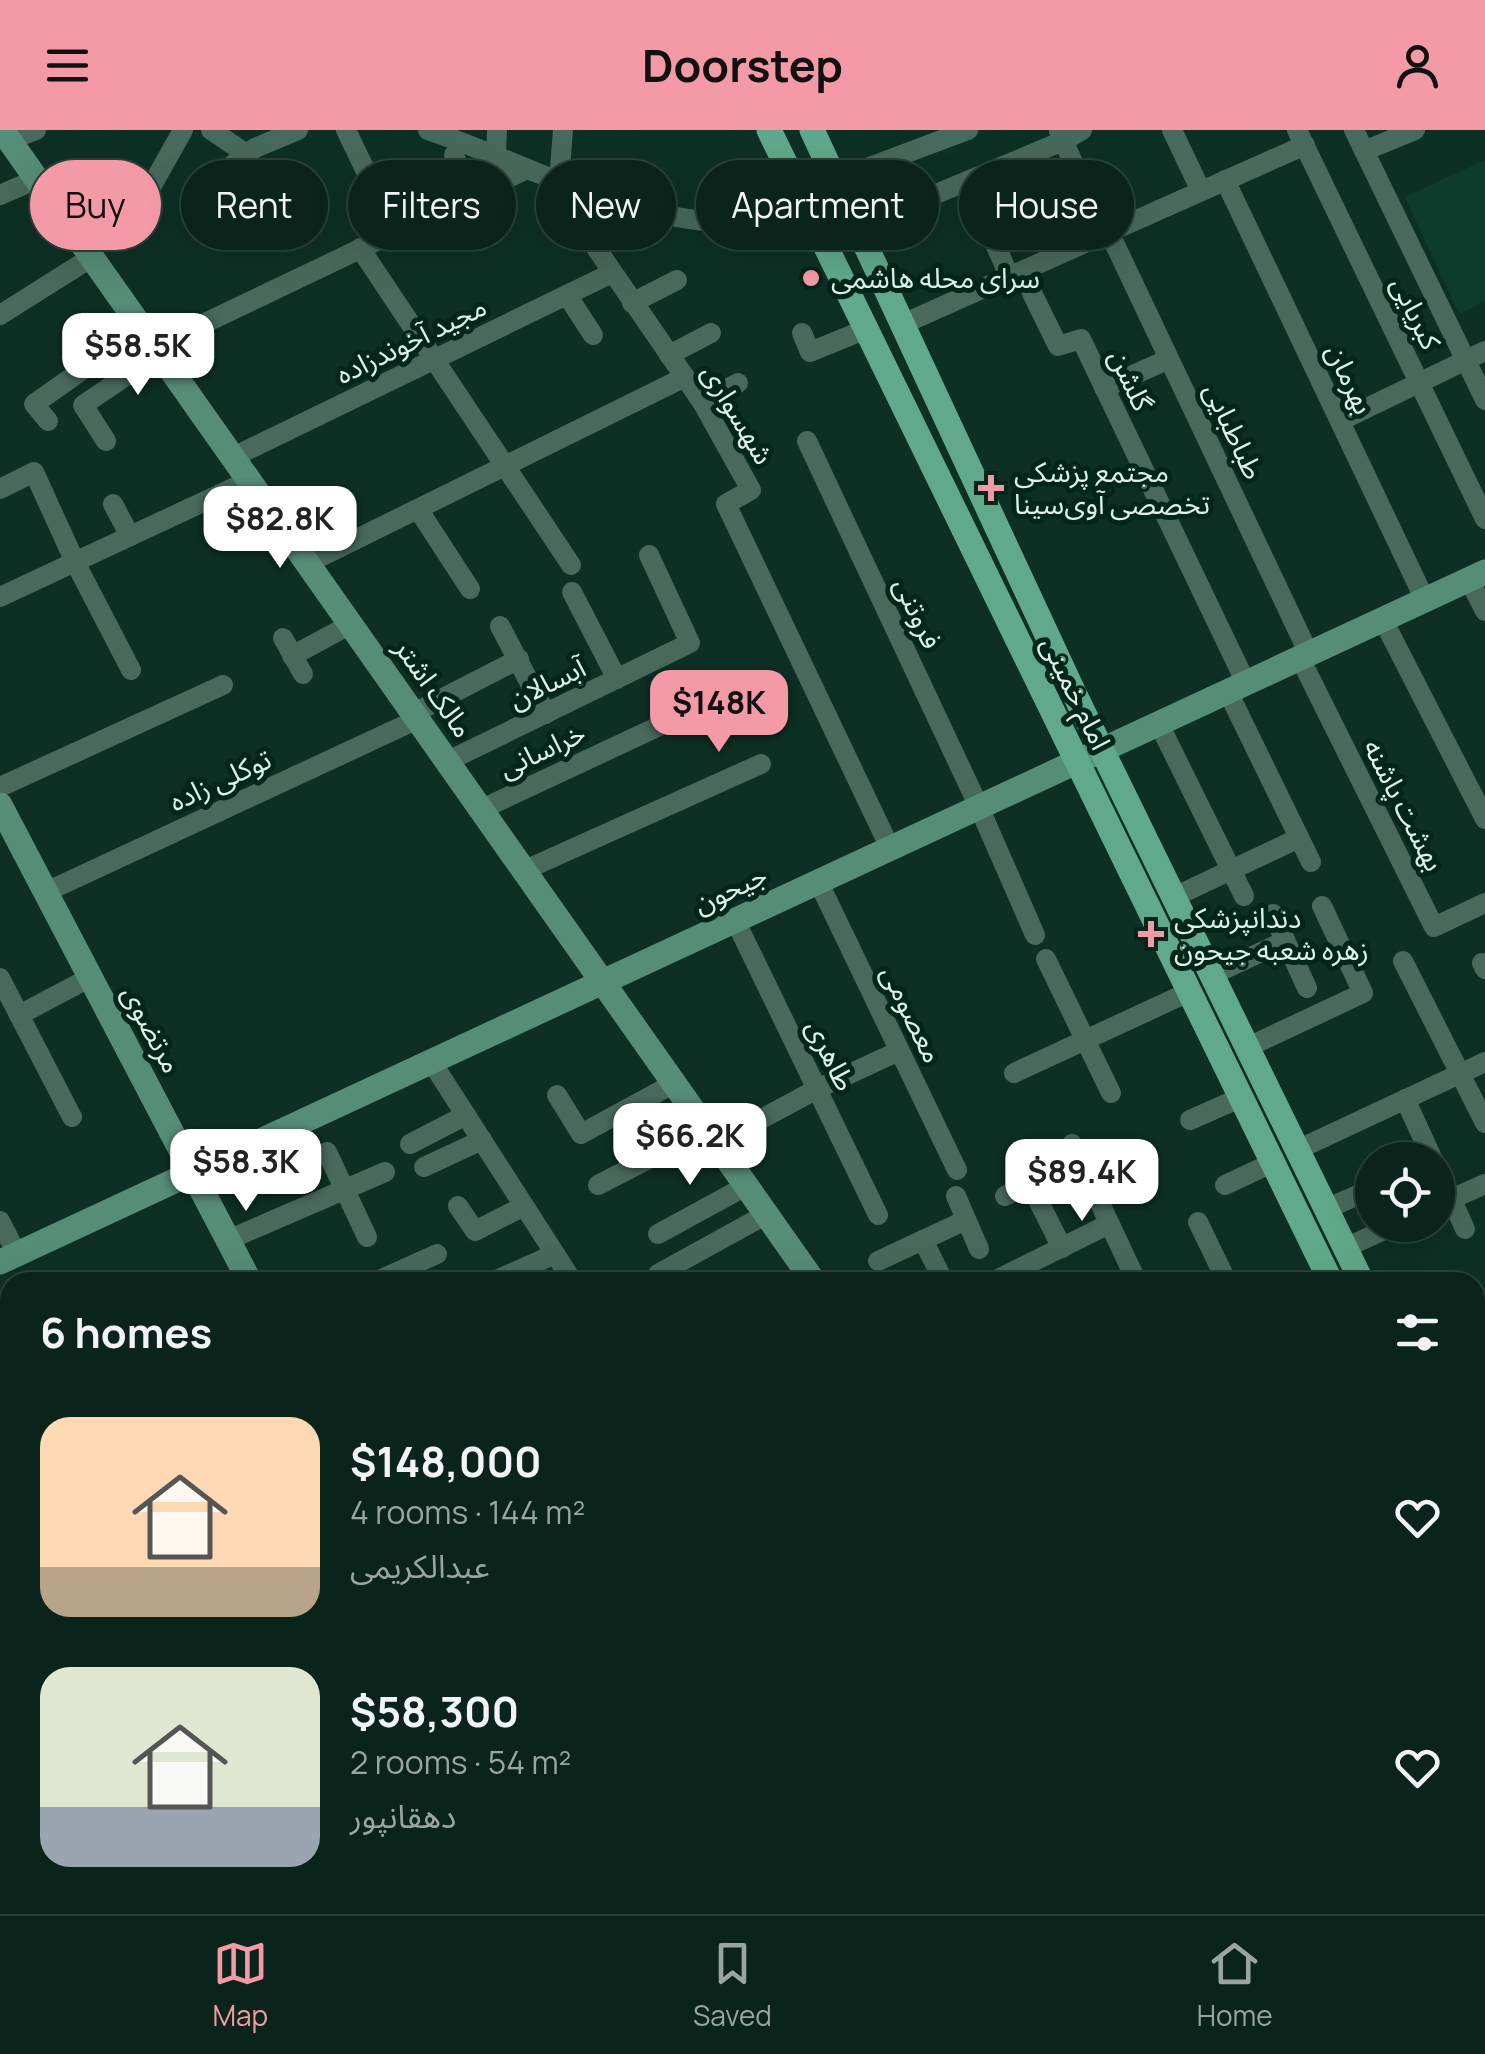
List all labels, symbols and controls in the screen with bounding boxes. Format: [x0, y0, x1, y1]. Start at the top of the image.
text: Doorstep [642, 34, 843, 96]
icon: menu [40, 38, 95, 93]
icon: person [1390, 38, 1445, 93]
chip: Buy [30, 160, 161, 250]
chip: Rent [181, 160, 328, 250]
chip: Filters [348, 160, 516, 250]
chip: New [536, 160, 676, 250]
chip: Apartment [696, 160, 939, 250]
chip: House [959, 160, 1134, 250]
place label: سرای محله هاشمی [831, 258, 1040, 296]
marker: سرای محله هاشمی [800, 267, 822, 289]
street label: کبریایی [1383, 270, 1451, 356]
street label: مجید آخوندزاده [329, 286, 492, 392]
pin: $58.5K [57, 313, 219, 398]
text: $58.5K [84, 323, 192, 367]
street label: بهرمان [1318, 337, 1384, 420]
street label: گلشن [1101, 342, 1163, 417]
street label: شهسواری [694, 356, 784, 471]
street label: طباطبایی [1196, 376, 1274, 485]
place label: مجتمع پزشکی تخصصی آوی‌سینا [1014, 452, 1210, 522]
marker: مجتمع پزشکی تخصصی آوی‌سینا [978, 475, 1004, 501]
pin: $82.8K [199, 486, 361, 571]
text: $82.8K [226, 496, 334, 540]
street label: فروتنی [886, 571, 952, 654]
street label: مالک اشتر [386, 629, 483, 745]
street label: امام خمینی [1030, 629, 1121, 757]
street label: آبسالان [502, 646, 593, 717]
pin: $148K [649, 670, 789, 755]
text: $148K [672, 680, 766, 724]
street label: خراسانی [492, 712, 591, 786]
street label: بهشت پاشنه [1355, 732, 1454, 877]
street label: توکلی زاده [162, 739, 277, 819]
street label: جیحون [687, 855, 773, 922]
place label: دندانپزشکی زهره شعبه جیحون [1174, 898, 1369, 968]
marker: دندانپزشکی زهره شعبه جیحون [1138, 921, 1164, 947]
street label: معصومی [873, 958, 953, 1069]
street label: مرتضوی [114, 978, 192, 1079]
street label: طاهری [798, 1012, 866, 1097]
pin: $66.2K [609, 1103, 771, 1188]
text: $66.2K [635, 1113, 745, 1157]
pin: $58.3K [165, 1129, 327, 1214]
text: $58.3K [192, 1139, 300, 1183]
pin: $89.4K [1001, 1139, 1163, 1224]
map controls [1355, 1142, 1455, 1242]
button: locate [1355, 1142, 1455, 1242]
text: $89.4K [1027, 1149, 1137, 1193]
text: 6 homes [40, 1303, 212, 1361]
icon: filters [1390, 1305, 1445, 1360]
text: $148,000 [350, 1432, 542, 1490]
icon: home [120, 1457, 240, 1577]
text: 4 rooms · 144 m² [350, 1490, 585, 1534]
icon: heart [1390, 1490, 1445, 1545]
text: عبدالکریمی [350, 1544, 490, 1588]
text: $58,300 [350, 1682, 519, 1740]
icon: home [120, 1707, 240, 1827]
text: 2 rooms · 54 m² [350, 1740, 571, 1784]
icon: heart [1390, 1740, 1445, 1795]
text: دهقانپور [350, 1794, 456, 1838]
tab: Map [212, 1936, 268, 2034]
tab: Saved [693, 1936, 772, 2034]
tab: Home [1197, 1936, 1273, 2034]

